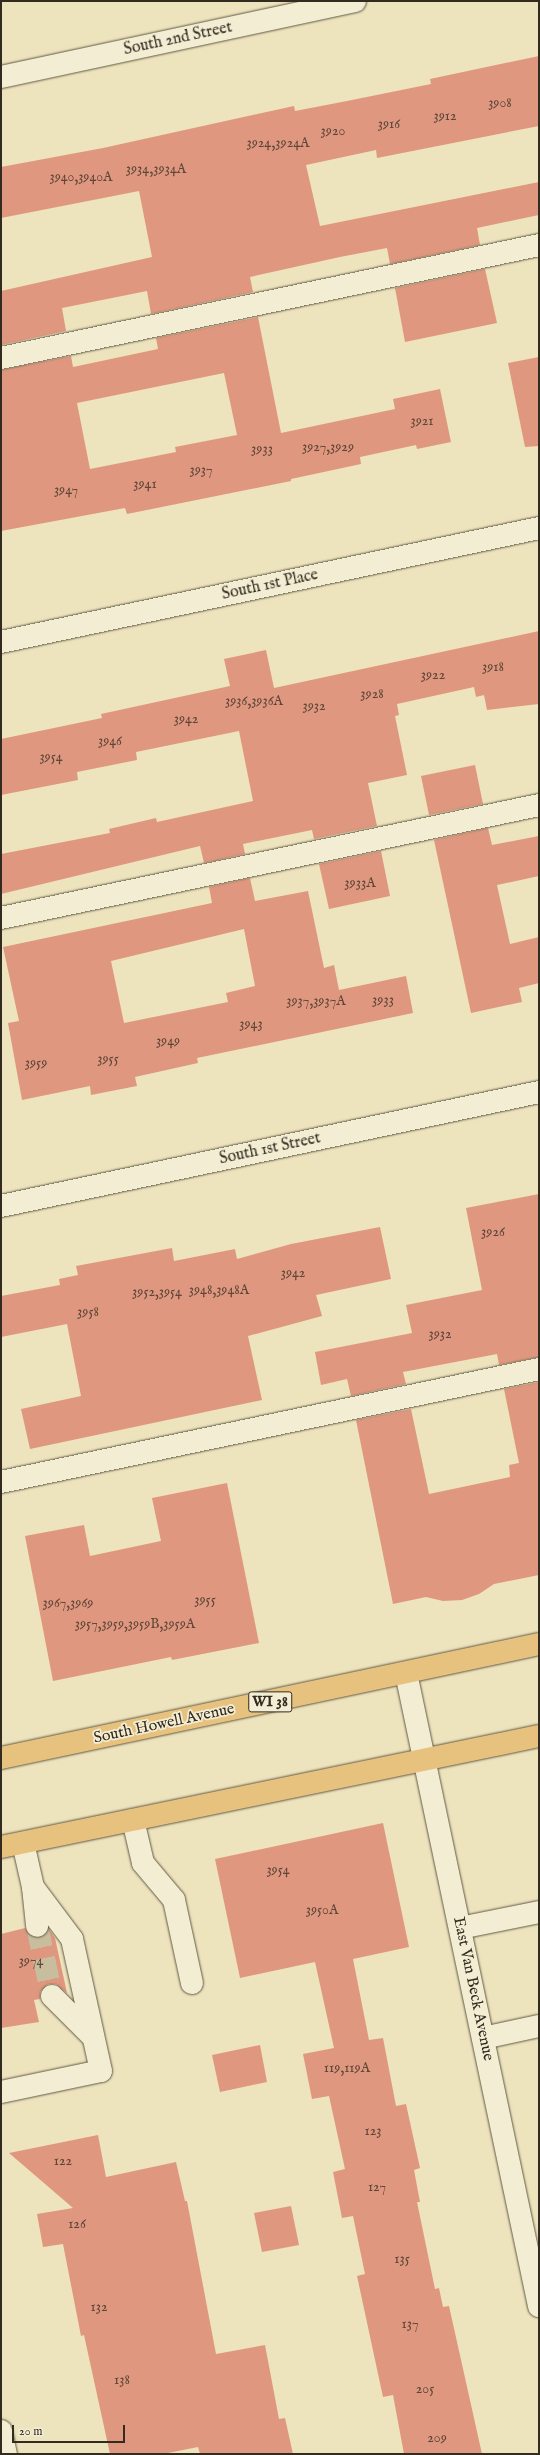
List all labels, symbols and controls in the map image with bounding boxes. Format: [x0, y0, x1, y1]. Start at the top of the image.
street label: South 2nd Street [122, 18, 234, 60]
house number: 3908 [488, 95, 512, 111]
house number: 3912 [433, 108, 457, 124]
house number: 3916 [378, 116, 400, 132]
house number: 3920 [321, 123, 345, 139]
house number: 3924,3924A [246, 135, 310, 151]
house number: 3934,3934A [126, 161, 186, 177]
house number: 3940,3940A [49, 169, 113, 185]
house number: 3921 [410, 413, 434, 429]
house number: 3927,3929 [302, 439, 354, 455]
house number: 3933 [251, 441, 273, 457]
house number: 3937 [189, 462, 213, 478]
house number: 3941 [133, 476, 157, 492]
house number: 3947 [54, 482, 78, 498]
street label: South 1st Place [220, 565, 320, 605]
house number: 3918 [482, 659, 504, 675]
house number: 3922 [421, 667, 445, 683]
house number: 3928 [360, 686, 384, 702]
house number: 3936,3936A [225, 693, 283, 709]
house number: 3932 [302, 698, 326, 714]
house number: 3942 [174, 711, 198, 727]
house number: 3946 [98, 733, 122, 749]
house number: 3954 [39, 749, 63, 765]
house number: 3933A [344, 875, 376, 891]
house number: 3933 [372, 992, 394, 1008]
house number: 3937,3937A [286, 993, 346, 1009]
house number: 3943 [239, 1016, 263, 1032]
house number: 3949 [156, 1033, 180, 1049]
house number: 3955 [97, 1051, 119, 1067]
house number: 3959 [25, 1055, 47, 1071]
street label: South 1st Street [218, 1129, 322, 1169]
house number: 3926 [481, 1224, 505, 1240]
house number: 3942 [281, 1265, 305, 1281]
house number: 3948,3948A [189, 1282, 249, 1298]
house number: 3952,3954 [132, 1284, 182, 1300]
house number: 3958 [77, 1304, 99, 1320]
house number: 3932 [428, 1326, 452, 1342]
house number: 3955 [194, 1592, 216, 1608]
house number: 3967,3969 [43, 1595, 93, 1611]
house number: 3957,3959,3959B,3959A [75, 1616, 195, 1632]
road number: WI 38 [248, 1689, 292, 1715]
street label: South Howell Avenue [92, 1700, 236, 1748]
house number: 3954 [266, 1862, 290, 1878]
house number: 3950A [306, 1902, 338, 1918]
street label: East Van Beck Avenue [448, 1915, 498, 2063]
house number: 3974 [19, 1953, 43, 1969]
house number: 119,119A [324, 2060, 370, 2076]
house number: 123 [364, 2123, 382, 2139]
house number: 122 [54, 2153, 72, 2169]
house number: 127 [368, 2179, 386, 2195]
house number: 126 [68, 2216, 86, 2232]
house number: 135 [394, 2251, 410, 2267]
house number: 132 [90, 2299, 108, 2315]
house number: 137 [402, 2316, 418, 2332]
house number: 138 [114, 2372, 130, 2388]
house number: 205 [416, 2381, 434, 2397]
scale bar [14, 2417, 127, 2443]
text: 20 m [19, 2424, 42, 2439]
house number: 209 [427, 2430, 447, 2446]

